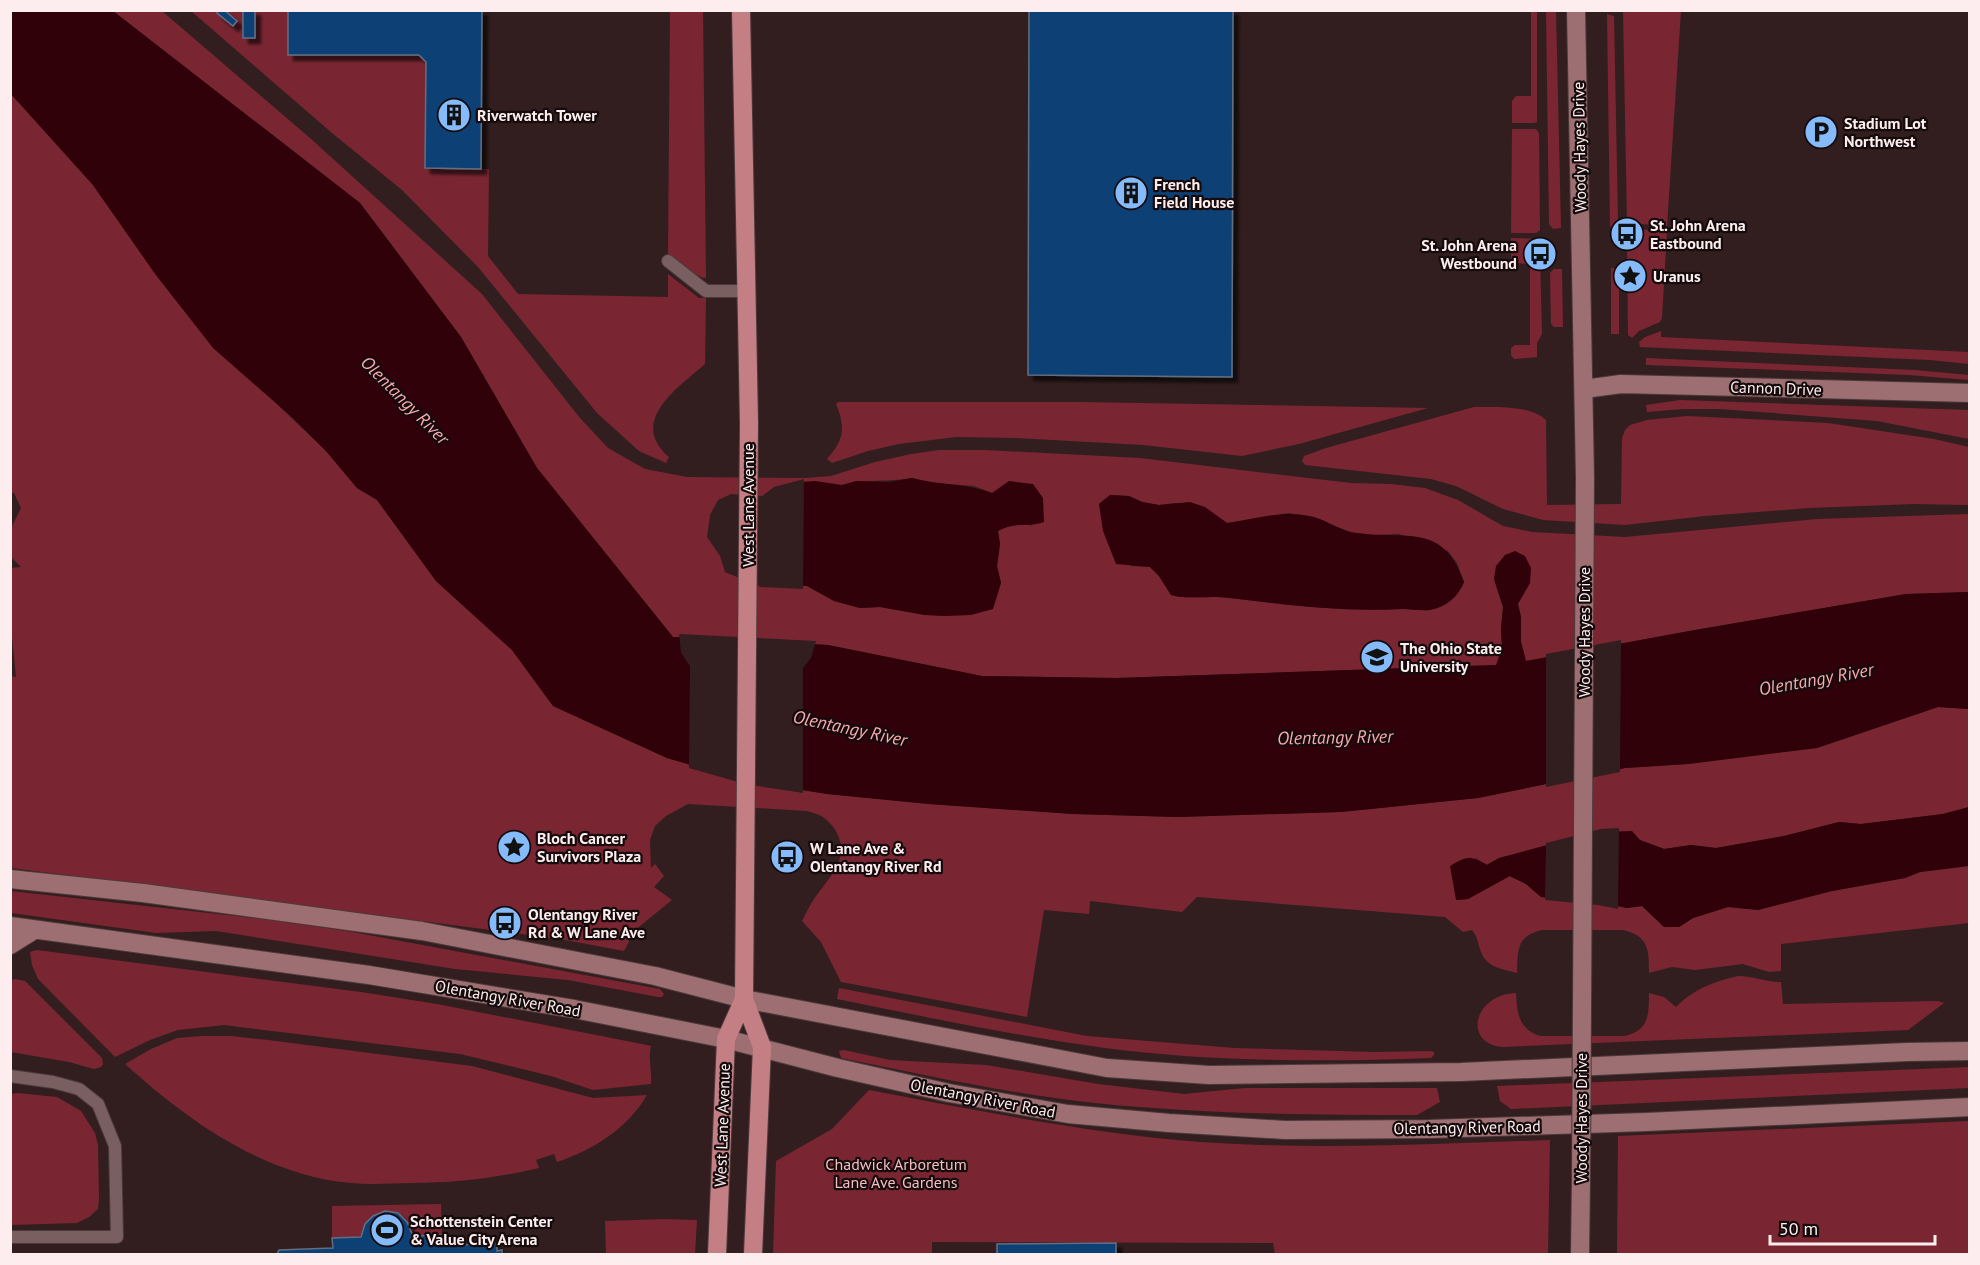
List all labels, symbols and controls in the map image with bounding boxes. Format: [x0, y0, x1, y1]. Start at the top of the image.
street label: Woody Hayes Drive [1568, 82, 1590, 212]
building icon: Riverwatch Tower [436, 97, 472, 133]
place label: Riverwatch Tower [477, 105, 597, 125]
place label: Stadium Lot Northwest [1844, 113, 1927, 151]
parking icon: Stadium Lot Northwest [1803, 114, 1839, 150]
place label: French Field House [1154, 174, 1234, 212]
building icon: French Field House [1113, 175, 1149, 211]
place label: St. John Arena Eastbound [1650, 215, 1746, 253]
bus stop icon: St. John Arena Eastbound [1609, 216, 1645, 252]
place label: St. John Arena Westbound [1421, 235, 1517, 273]
bus stop icon: St. John Arena Westbound [1522, 236, 1558, 272]
place icon: Uranus [1612, 258, 1648, 294]
place label: Uranus [1653, 266, 1701, 286]
water label: Olentangy River [356, 351, 455, 450]
street label: Cannon Drive [1730, 376, 1822, 400]
street label: West Lane Avenue [738, 443, 758, 567]
street label: Woody Hayes Drive [1574, 567, 1594, 697]
place label: The Ohio State University [1400, 638, 1502, 676]
school or university icon: The Ohio State University [1359, 639, 1395, 675]
water label: Olentangy River [1757, 657, 1876, 700]
water label: Olentangy River [791, 705, 910, 752]
water label: Olentangy River [1277, 724, 1394, 750]
place label: Bloch Cancer Survivors Plaza [537, 828, 641, 866]
place icon: Bloch Cancer Survivors Plaza [496, 829, 532, 865]
place label: W Lane Ave & Olentangy River Rd [810, 838, 942, 876]
bus stop icon: W Lane Ave & Olentangy River Rd [769, 839, 805, 875]
place label: Olentangy River Rd & W Lane Ave [528, 904, 645, 942]
bus stop icon: Olentangy River Rd & W Lane Ave [487, 905, 523, 941]
street label: Olentangy River Road [434, 975, 582, 1021]
street label: Woody Hayes Drive [1571, 1053, 1591, 1183]
street label: West Lane Avenue [710, 1063, 734, 1187]
street label: Olentangy River Road [909, 1074, 1057, 1122]
street label: Olentangy River Road [1393, 1116, 1541, 1138]
park label: Chadwick Arboretum Lane Ave. Gardens [825, 1154, 967, 1192]
scale bar [1770, 1208, 1935, 1246]
place label: Schottenstein Center & Value City Arena [410, 1211, 553, 1249]
sports icon: Schottenstein Center & Value City Arena [369, 1212, 405, 1248]
text: 50 m [1779, 1217, 1818, 1240]

